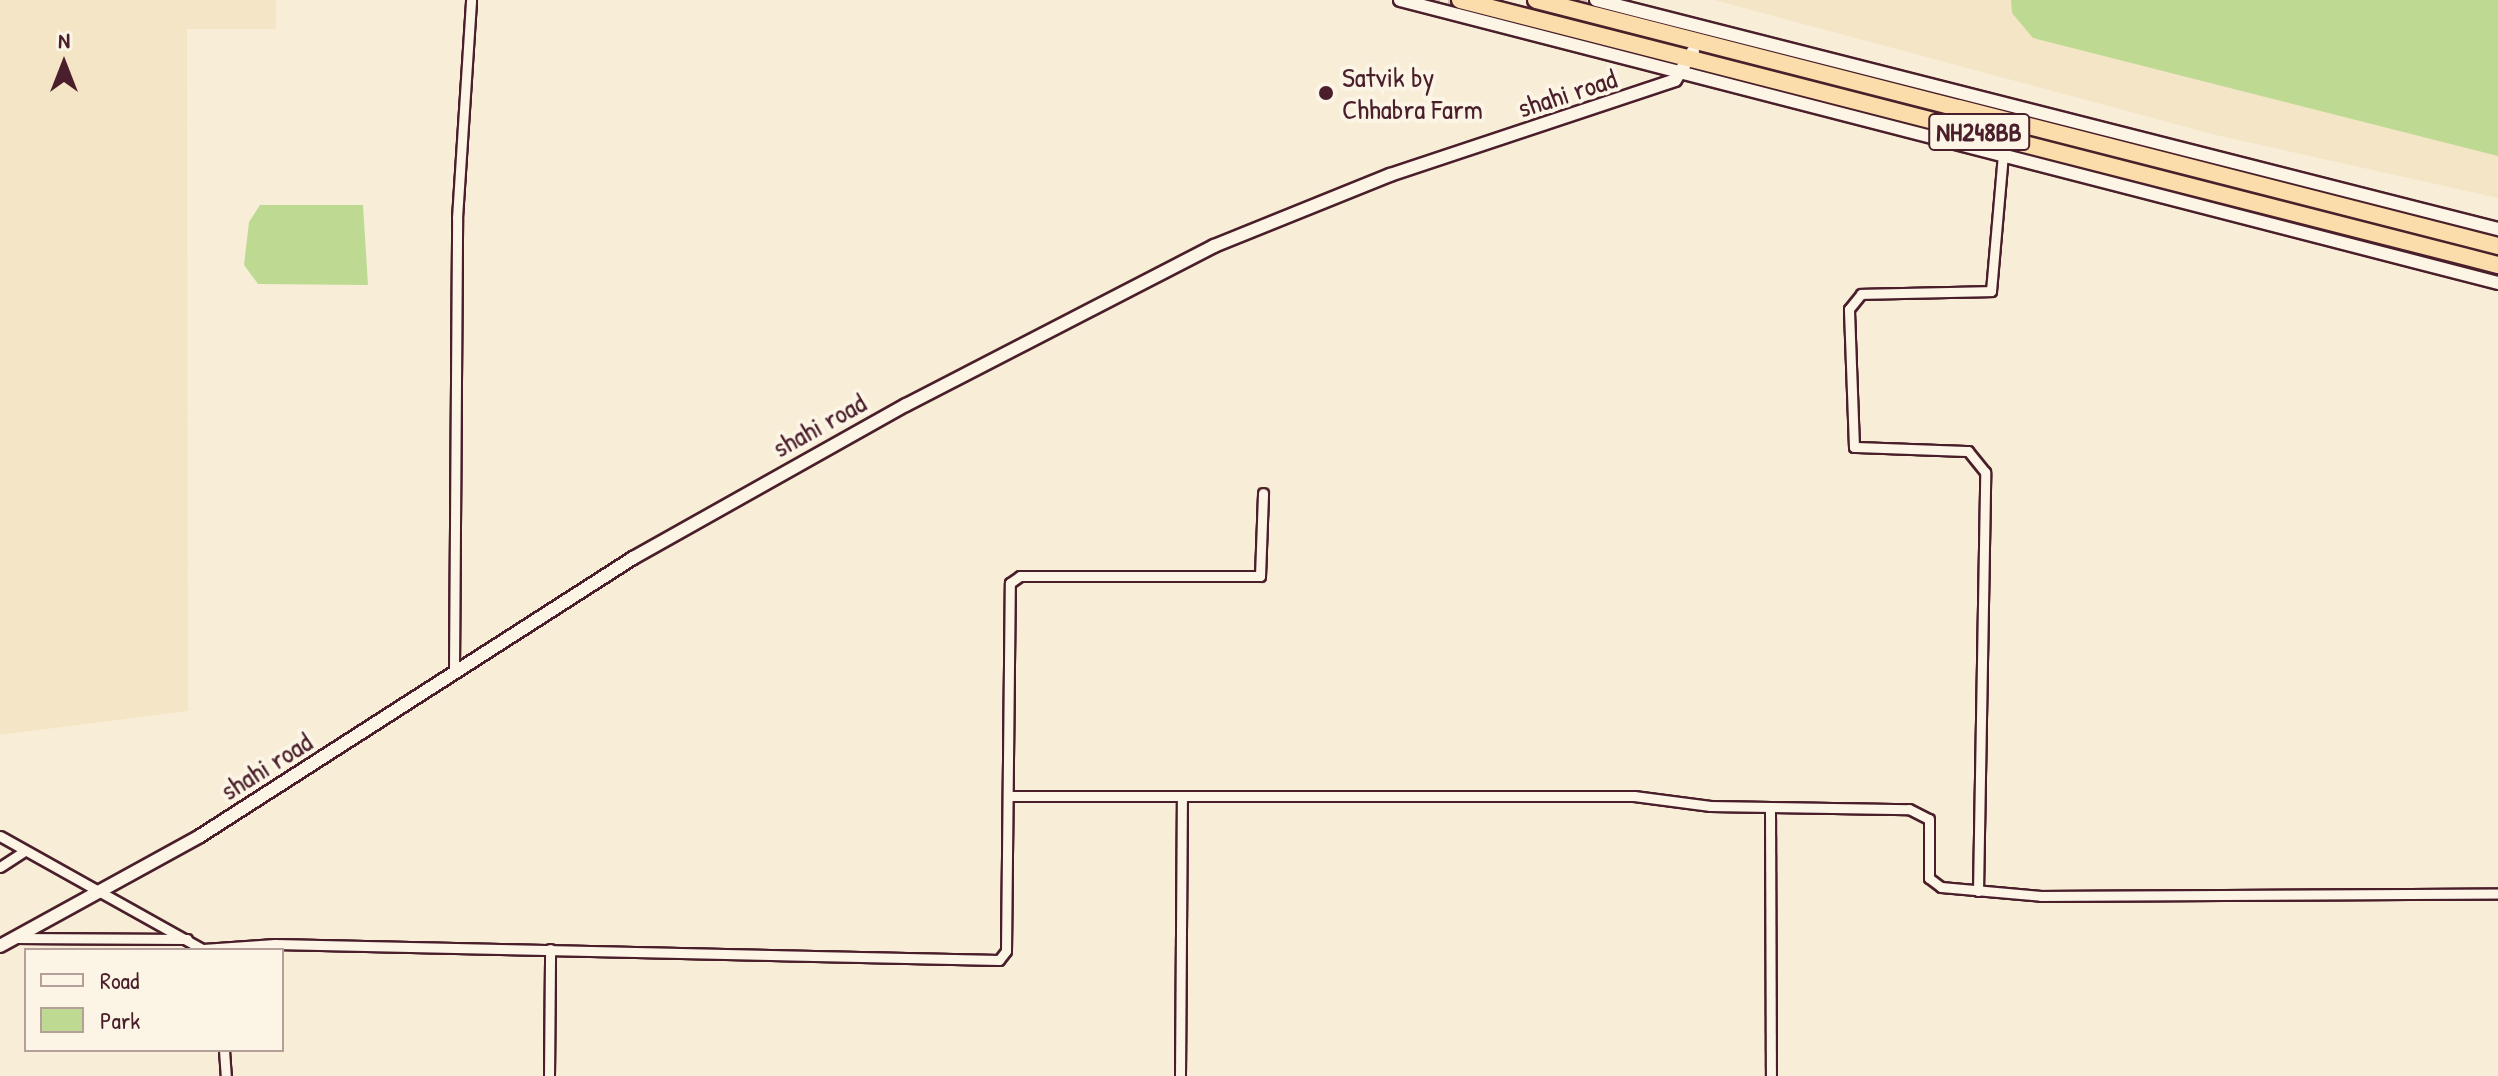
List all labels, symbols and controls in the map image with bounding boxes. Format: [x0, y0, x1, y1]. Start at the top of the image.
north arrow [24, 24, 104, 104]
text: N [58, 25, 70, 55]
place label: Satvik by Chhabra Farm [1342, 60, 1483, 126]
street label: shahi road [1513, 61, 1621, 125]
marker: Satvik by Chhabra Farm [1317, 84, 1335, 102]
road number: NH248BB [1927, 110, 2031, 154]
street label: shahi road [766, 386, 872, 464]
street label: shahi road [214, 725, 318, 807]
legend [24, 948, 284, 1052]
text: Road [100, 964, 139, 996]
text: Park [100, 1004, 140, 1036]

